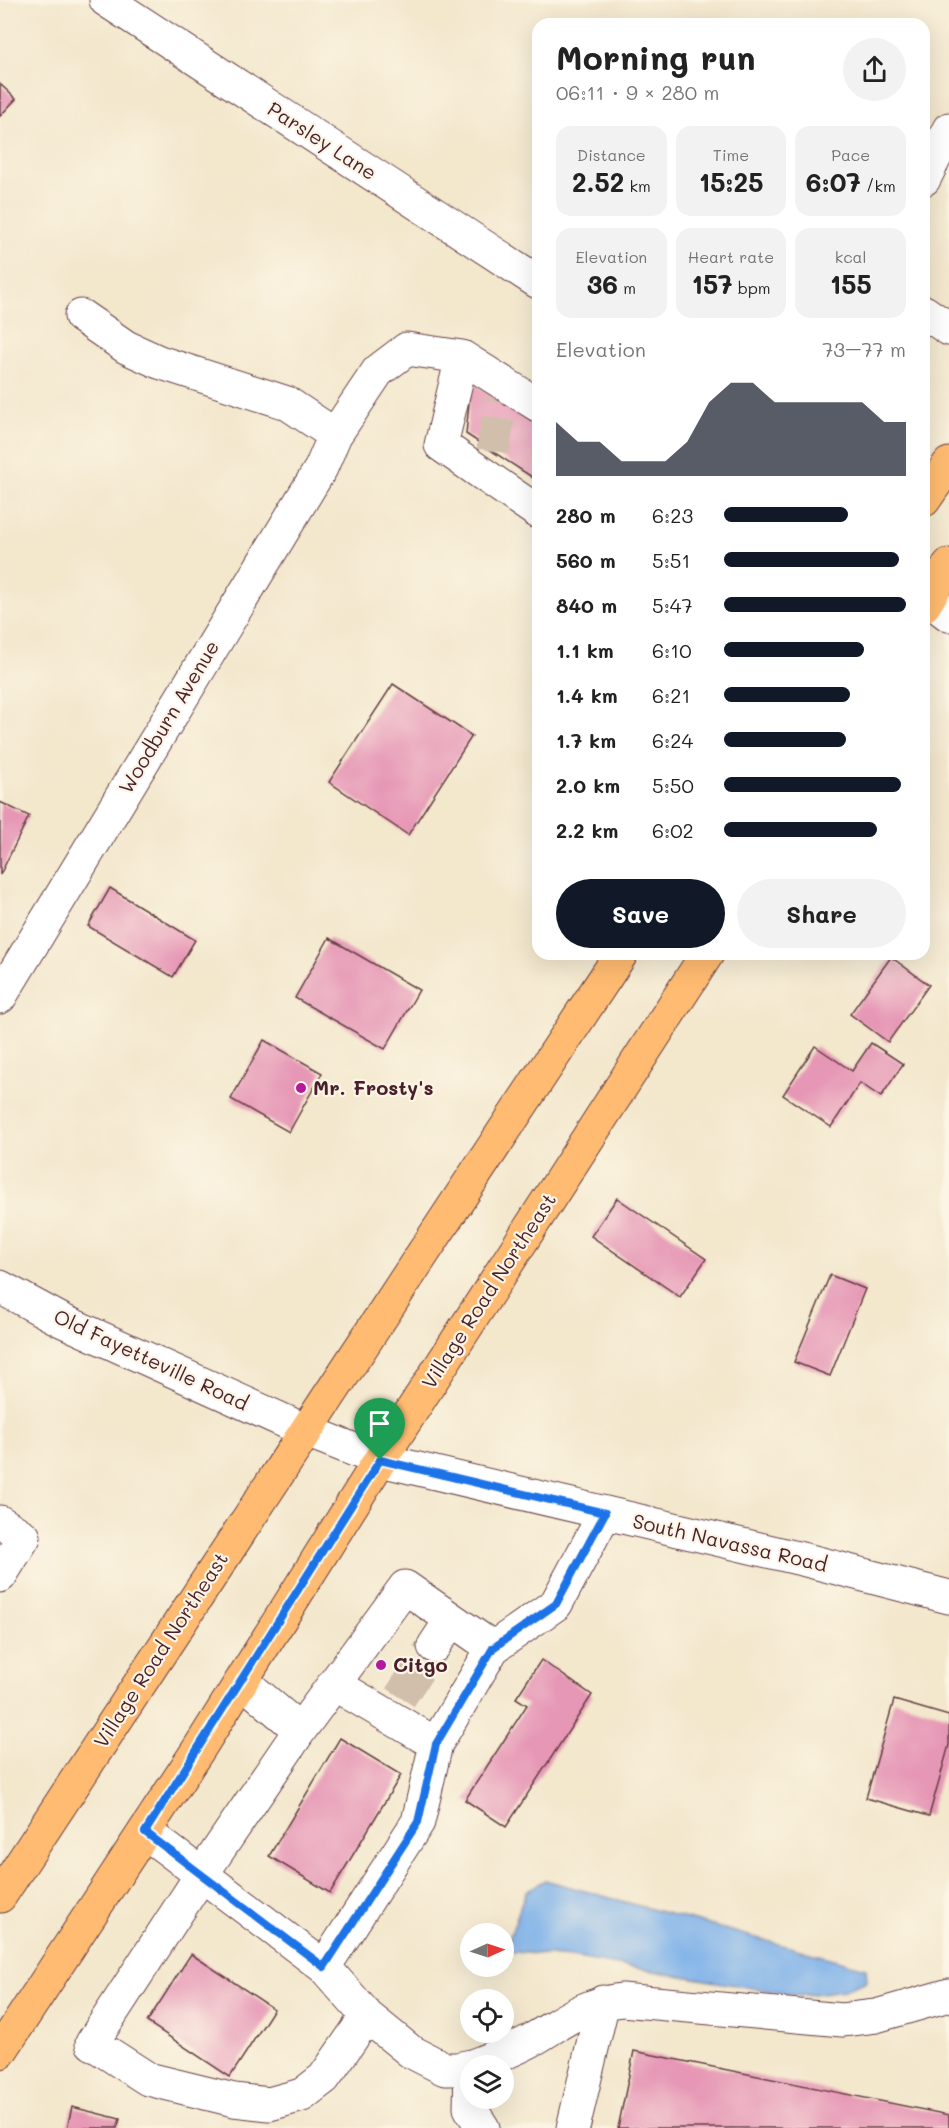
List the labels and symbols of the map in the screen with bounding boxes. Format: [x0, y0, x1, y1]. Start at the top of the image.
street label: Parsley Lane [263, 95, 382, 185]
street label: Woodburn Avenue [112, 635, 224, 798]
place label: Mr. Frosty's [313, 1074, 434, 1100]
marker: Mr. Frosty's [294, 1081, 308, 1095]
street label: Village Road Northeast [415, 1188, 561, 1393]
street label: Old Fayetteville Road [50, 1303, 253, 1416]
pin [354, 1398, 405, 1460]
street label: South Navassa Road [630, 1507, 830, 1577]
street label: Village Road Northeast [87, 1547, 233, 1752]
place label: Citgo [393, 1651, 448, 1677]
marker: Citgo [374, 1658, 388, 1672]
north arrow [460, 1923, 514, 1977]

